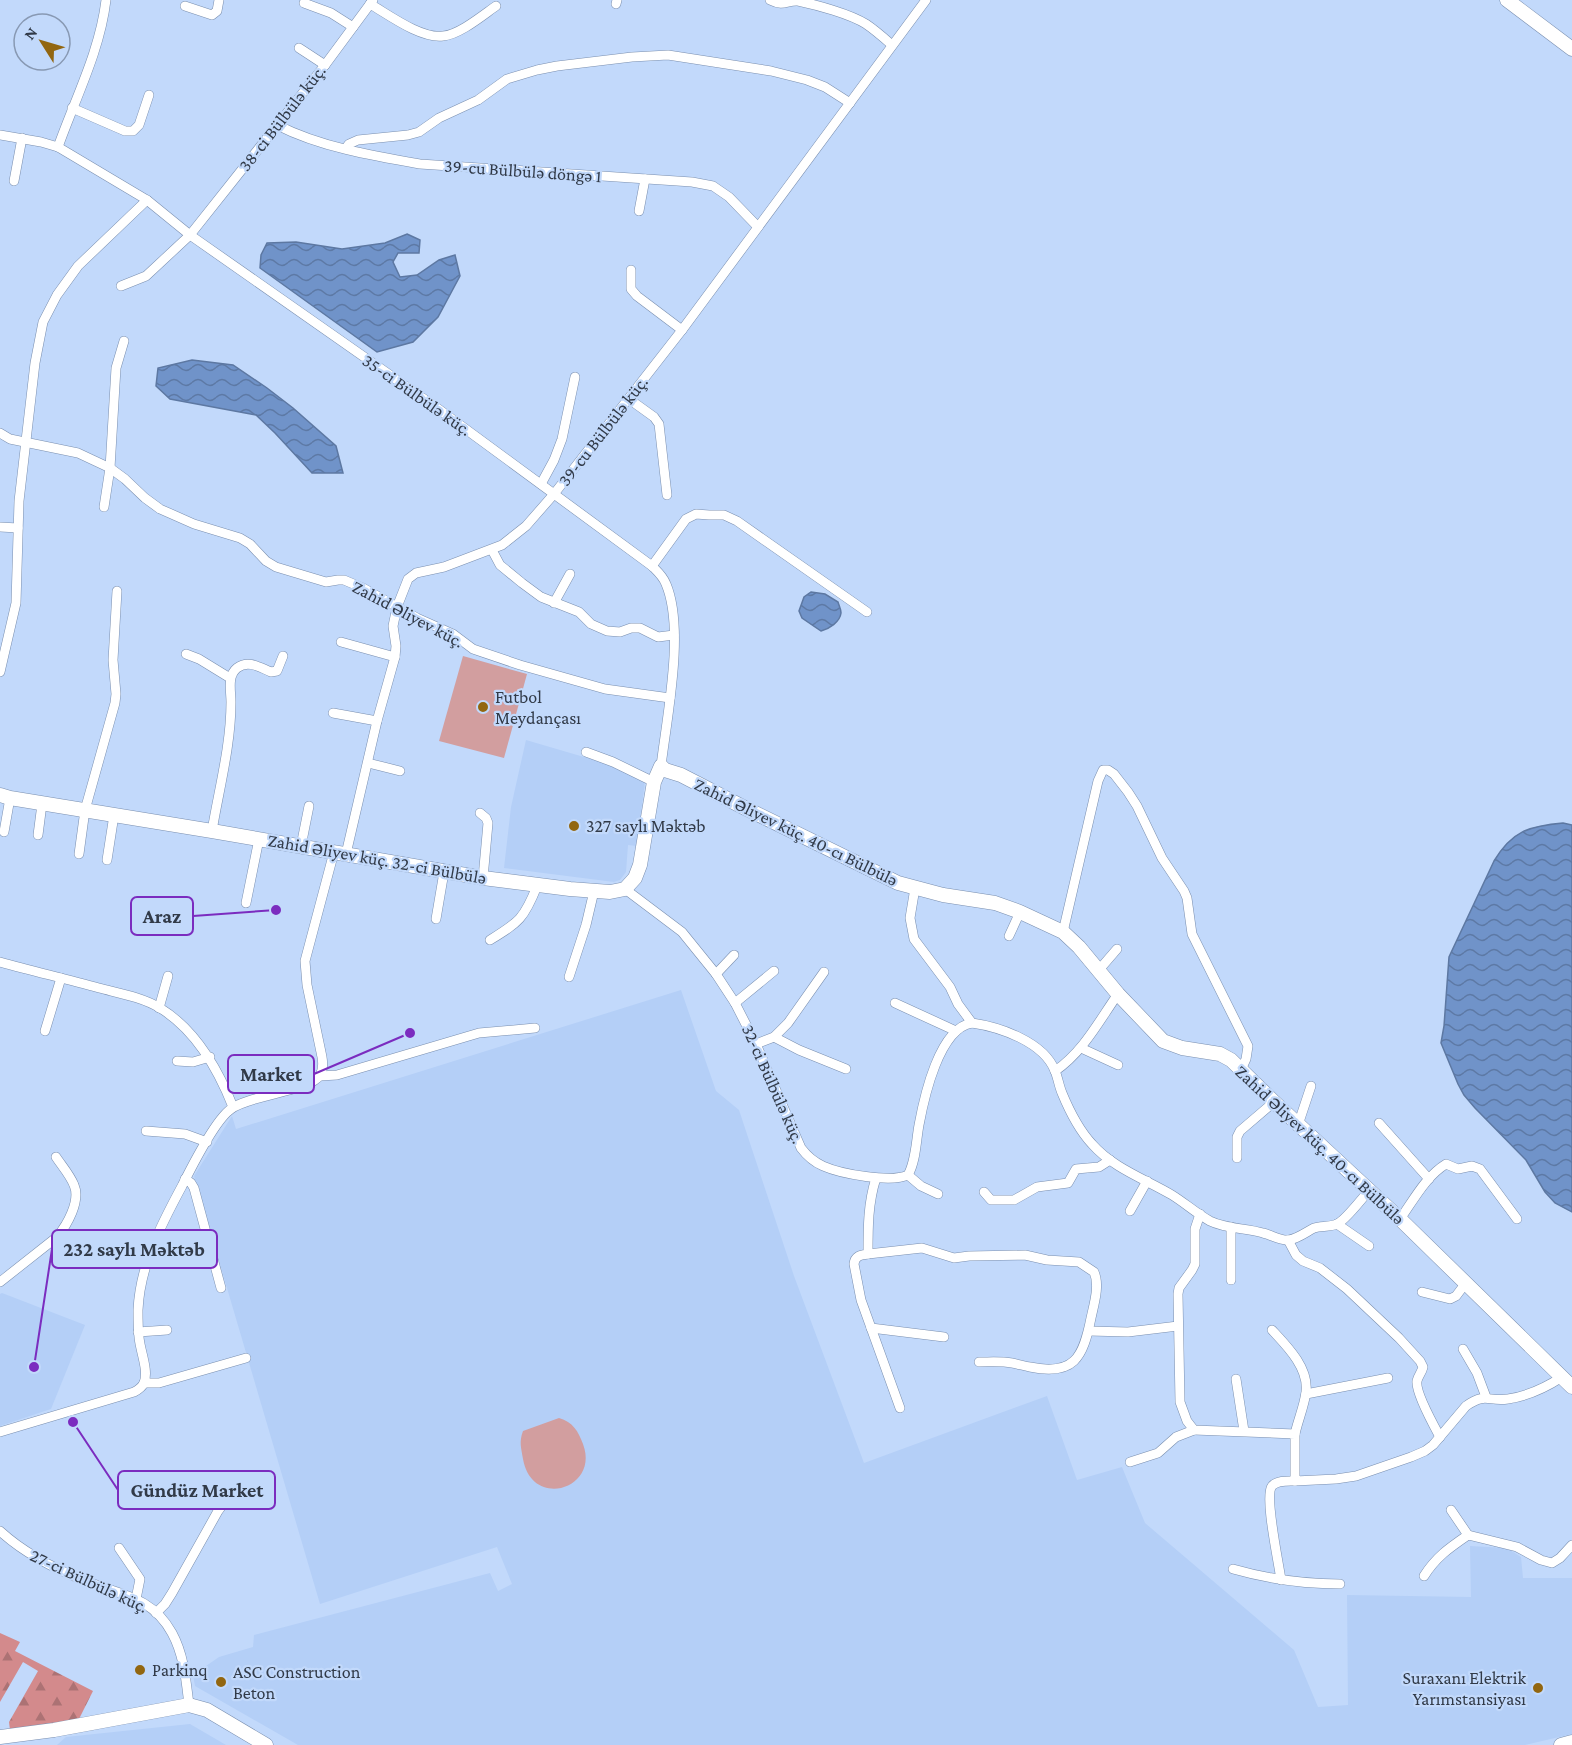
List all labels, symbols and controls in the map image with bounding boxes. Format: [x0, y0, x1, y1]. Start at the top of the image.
north arrow [12, 12, 72, 72]
text: N [20, 24, 41, 43]
street label: 38-ci Bülbülə küç. [234, 61, 330, 175]
street label: 39-cu Bülbülə döngə 1 [444, 156, 602, 186]
street label: 35-ci Bülbülə küç. [359, 350, 475, 440]
street label: 39-cu Bülbülə küç. [554, 372, 652, 490]
street label: Zahid Əliyev küç. [349, 576, 467, 652]
place label: Futbol Meydançası [495, 687, 581, 728]
marker: Futbol Meydançası [476, 700, 490, 714]
street label: Zahid Əliyev küç. 40-cı Bülbülə [691, 774, 901, 890]
place label: 327 saylı Məktəb [586, 816, 705, 836]
marker: 327 saylı Məktəb [567, 819, 581, 833]
street label: Zahid Əliyev küç. 32-ci Bülbülə [266, 830, 488, 888]
callout: Araz [131, 897, 193, 935]
text: Araz [142, 905, 181, 927]
street label: 32-ci Bülbülə küç. [738, 1021, 808, 1147]
callout: Market [228, 1055, 314, 1093]
street label: Zahid Əliyev küç. 40-cı Bülbülə [1231, 1061, 1409, 1229]
text: Market [240, 1063, 303, 1085]
callout: 232 saylı Məktəb [52, 1230, 217, 1268]
text: 232 saylı Məktəb [63, 1238, 205, 1260]
callout: Gündüz Market [118, 1471, 275, 1509]
text: Gündüz Market [130, 1479, 264, 1501]
street label: 27-ci Bülbülə küç. [27, 1545, 151, 1617]
place label: Parkinq [152, 1660, 208, 1680]
place label: ASC Construction Beton [233, 1662, 361, 1703]
marker: Parkinq [133, 1663, 147, 1677]
place label: Suraxanı Elektrik Yarımstansiyası [1403, 1668, 1526, 1709]
marker: ASC Construction Beton [214, 1675, 228, 1689]
marker: Suraxanı Elektrik Yarımstansiyası [1531, 1681, 1545, 1695]

